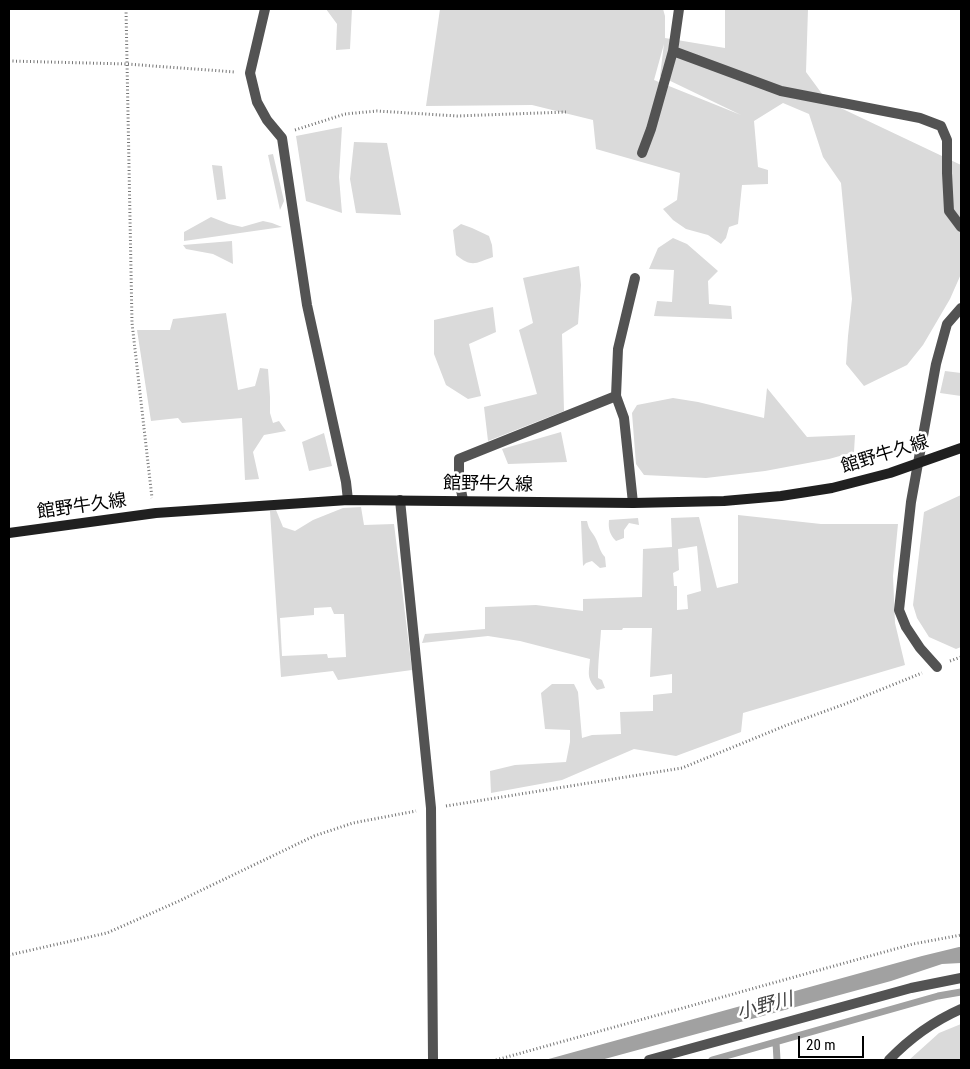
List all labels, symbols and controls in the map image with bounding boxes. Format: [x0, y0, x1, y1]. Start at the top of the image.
street label: 館野牛久線 [839, 432, 931, 478]
street label: 館野牛久線 [443, 473, 533, 497]
street label: 館野牛久線 [36, 490, 128, 524]
water label: 小野川 [735, 989, 795, 1025]
scale bar [800, 1026, 866, 1058]
text: 20 m [806, 1036, 836, 1054]

